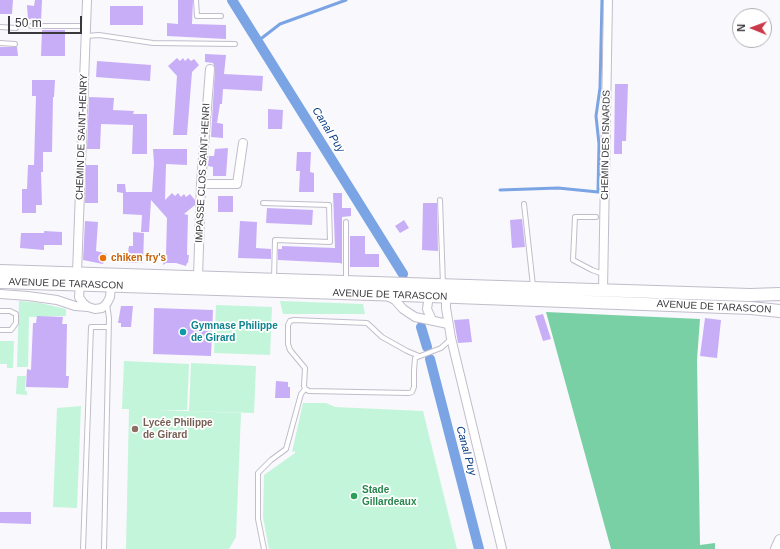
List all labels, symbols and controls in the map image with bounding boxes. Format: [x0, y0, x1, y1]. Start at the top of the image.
scale bar [10, 8, 84, 34]
north arrow [732, 8, 772, 48]
text: 50 m [15, 16, 42, 30]
text: N [735, 24, 747, 32]
street label: CHEMIN DE SAINT-HENRY [74, 74, 90, 200]
street label: CHEMIN DES ISNARDS [599, 90, 613, 200]
street label: IMPASSE CLOS SAINT-HENRI [193, 103, 213, 243]
water label: Canal Puy [309, 105, 347, 155]
place label: chiken fry's [111, 252, 166, 264]
marker: chiken fry's [98, 253, 108, 263]
street label: AVENUE DE TARASCON [9, 276, 123, 292]
street label: AVENUE DE TARASCON [333, 287, 447, 303]
street label: AVENUE DE TARASCON [656, 298, 772, 316]
place label: Gymnase Philippe de Girard [191, 320, 278, 344]
marker: Gymnase Philippe de Girard [178, 327, 188, 337]
place label: Lycée Philippe de Girard [143, 417, 213, 440]
marker: Lycée Philippe de Girard [130, 424, 140, 434]
water label: Canal Puy [453, 425, 479, 477]
place label: Stade Gillardeaux [362, 484, 416, 508]
marker: Stade Gillardeaux [349, 491, 359, 501]

